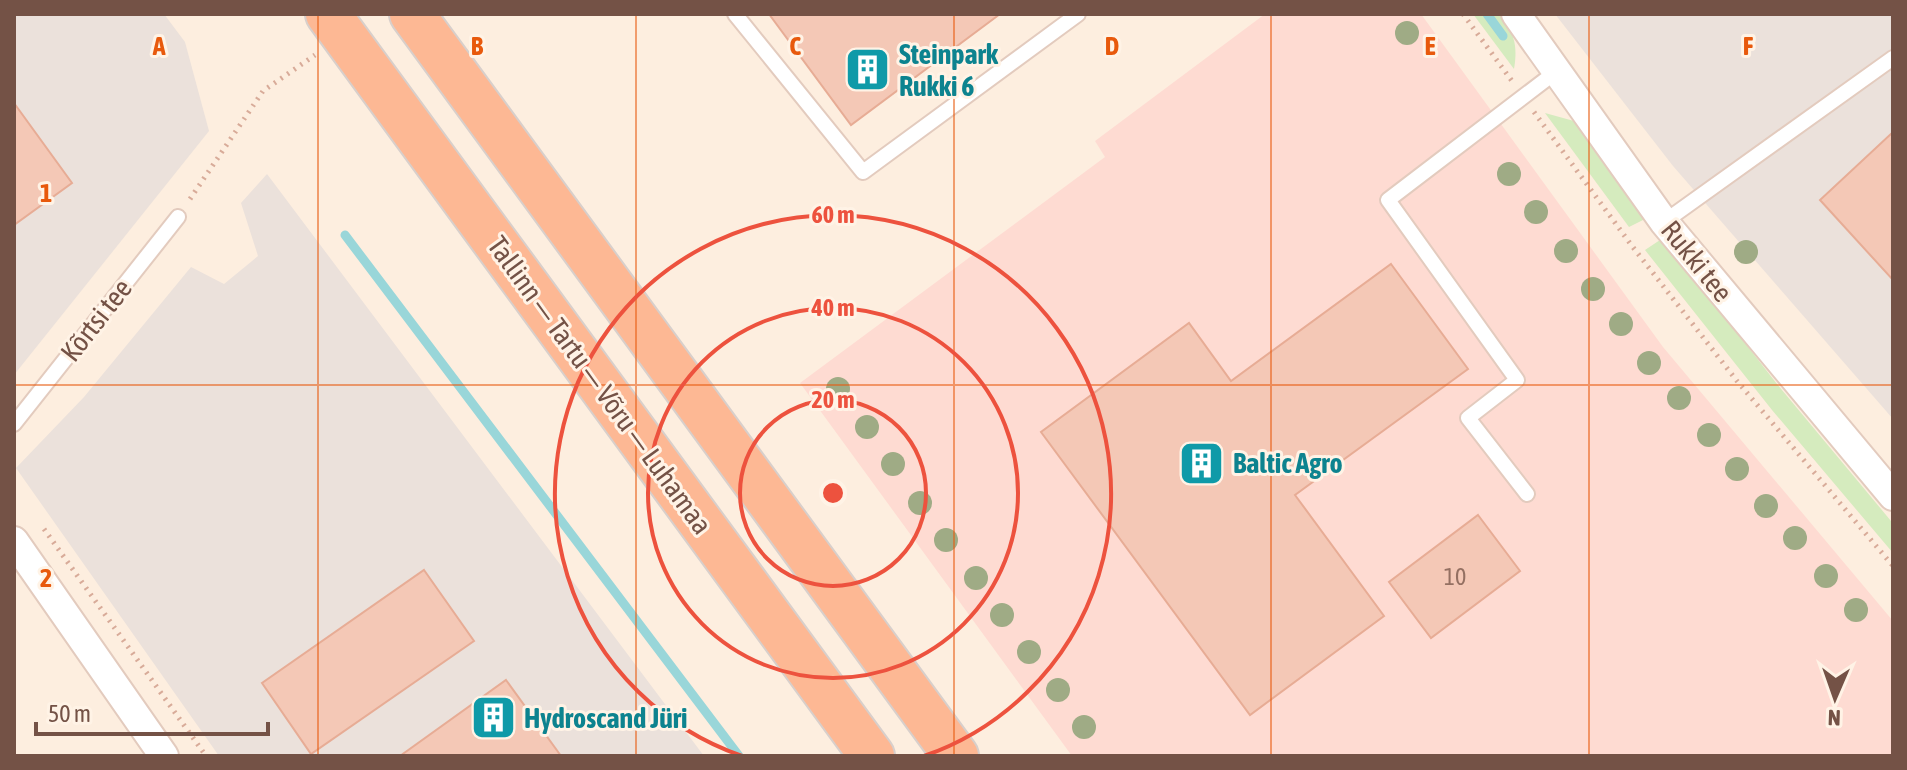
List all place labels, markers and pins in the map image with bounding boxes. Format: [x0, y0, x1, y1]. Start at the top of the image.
place label: Steinpark Rukki 6 [899, 38, 999, 102]
building icon: Steinpark Rukki 6 [844, 46, 892, 94]
building icon: Baltic Agro [1178, 439, 1226, 487]
place label: Baltic Agro [1233, 447, 1343, 479]
centre of rings [819, 479, 847, 507]
building icon: Hydroscand Jüri [469, 694, 517, 742]
place label: Hydroscand Jüri [524, 702, 687, 734]

